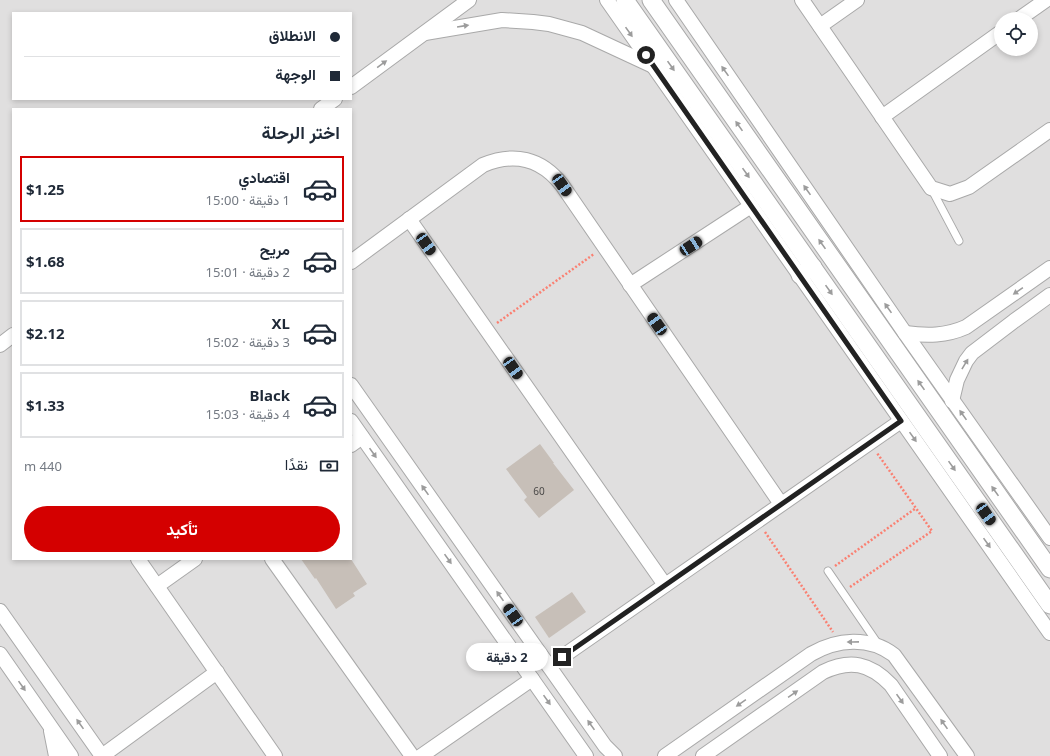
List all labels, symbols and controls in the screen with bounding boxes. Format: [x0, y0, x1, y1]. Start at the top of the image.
map controls [994, 12, 1038, 56]
button: locate [994, 12, 1038, 56]
one-way arrow [457, 23, 469, 29]
text: الانطلاق [269, 25, 316, 45]
one-way arrow [625, 27, 633, 37]
route start [637, 46, 655, 64]
one-way arrow [377, 60, 388, 68]
one-way arrow [667, 61, 676, 72]
text: الوجهة [275, 64, 316, 84]
one-way arrow [721, 66, 729, 76]
text: اختر الرحلة [262, 120, 340, 144]
one-way arrow [735, 121, 743, 132]
text: اقتصادي [238, 167, 290, 187]
one-way arrow [742, 167, 750, 178]
icon: car [302, 171, 338, 207]
car [550, 172, 574, 198]
text: $1.25 [26, 179, 65, 199]
one-way arrow [803, 184, 811, 195]
text: 1 دقيقة · 15:00 [206, 191, 290, 209]
car [414, 231, 438, 257]
car [678, 234, 704, 258]
text: مريح [260, 239, 290, 259]
one-way arrow [818, 239, 826, 250]
icon: car [302, 243, 338, 279]
text: $1.68 [26, 251, 65, 271]
text: 2 دقيقة · 15:01 [206, 263, 290, 281]
one-way arrow [825, 285, 833, 296]
one-way arrow [1013, 287, 1024, 295]
one-way arrow [884, 303, 892, 313]
car [645, 311, 669, 337]
text: XL [272, 313, 290, 333]
icon: car [302, 315, 338, 351]
text: $2.12 [26, 323, 65, 343]
text: 3 دقيقة · 15:02 [206, 333, 290, 351]
car [501, 355, 525, 381]
one-way arrow [962, 358, 969, 370]
one-way arrow [917, 380, 925, 390]
text: Black [250, 385, 290, 405]
icon: car [302, 387, 338, 423]
text: $1.33 [26, 395, 65, 415]
text: 4 دقيقة · 15:03 [206, 405, 290, 423]
one-way arrow [959, 410, 967, 420]
one-way arrow [909, 431, 917, 442]
one-way arrow [369, 448, 377, 458]
text: نقدًا [285, 454, 308, 474]
icon: cash [318, 455, 340, 477]
text: 440 m [24, 457, 62, 475]
one-way arrow [948, 460, 956, 471]
house number: 60 [533, 484, 545, 498]
one-way arrow [421, 485, 429, 495]
one-way arrow [991, 486, 999, 497]
car [974, 501, 998, 527]
button: تأكيد [24, 506, 340, 552]
one-way arrow [983, 538, 991, 548]
one-way arrow [444, 554, 452, 565]
one-way arrow [496, 591, 504, 601]
car [501, 602, 525, 628]
one-way arrow [846, 639, 859, 645]
callout: 2 دقيقة [466, 643, 548, 671]
text: 2 دقيقة [486, 648, 528, 666]
route end [553, 648, 571, 666]
one-way arrow [18, 681, 26, 692]
one-way arrow [787, 690, 798, 698]
one-way arrow [896, 694, 904, 705]
one-way arrow [543, 695, 551, 705]
one-way arrow [735, 699, 746, 707]
one-way arrow [76, 719, 84, 729]
one-way arrow [940, 719, 948, 729]
one-way arrow [587, 720, 595, 731]

